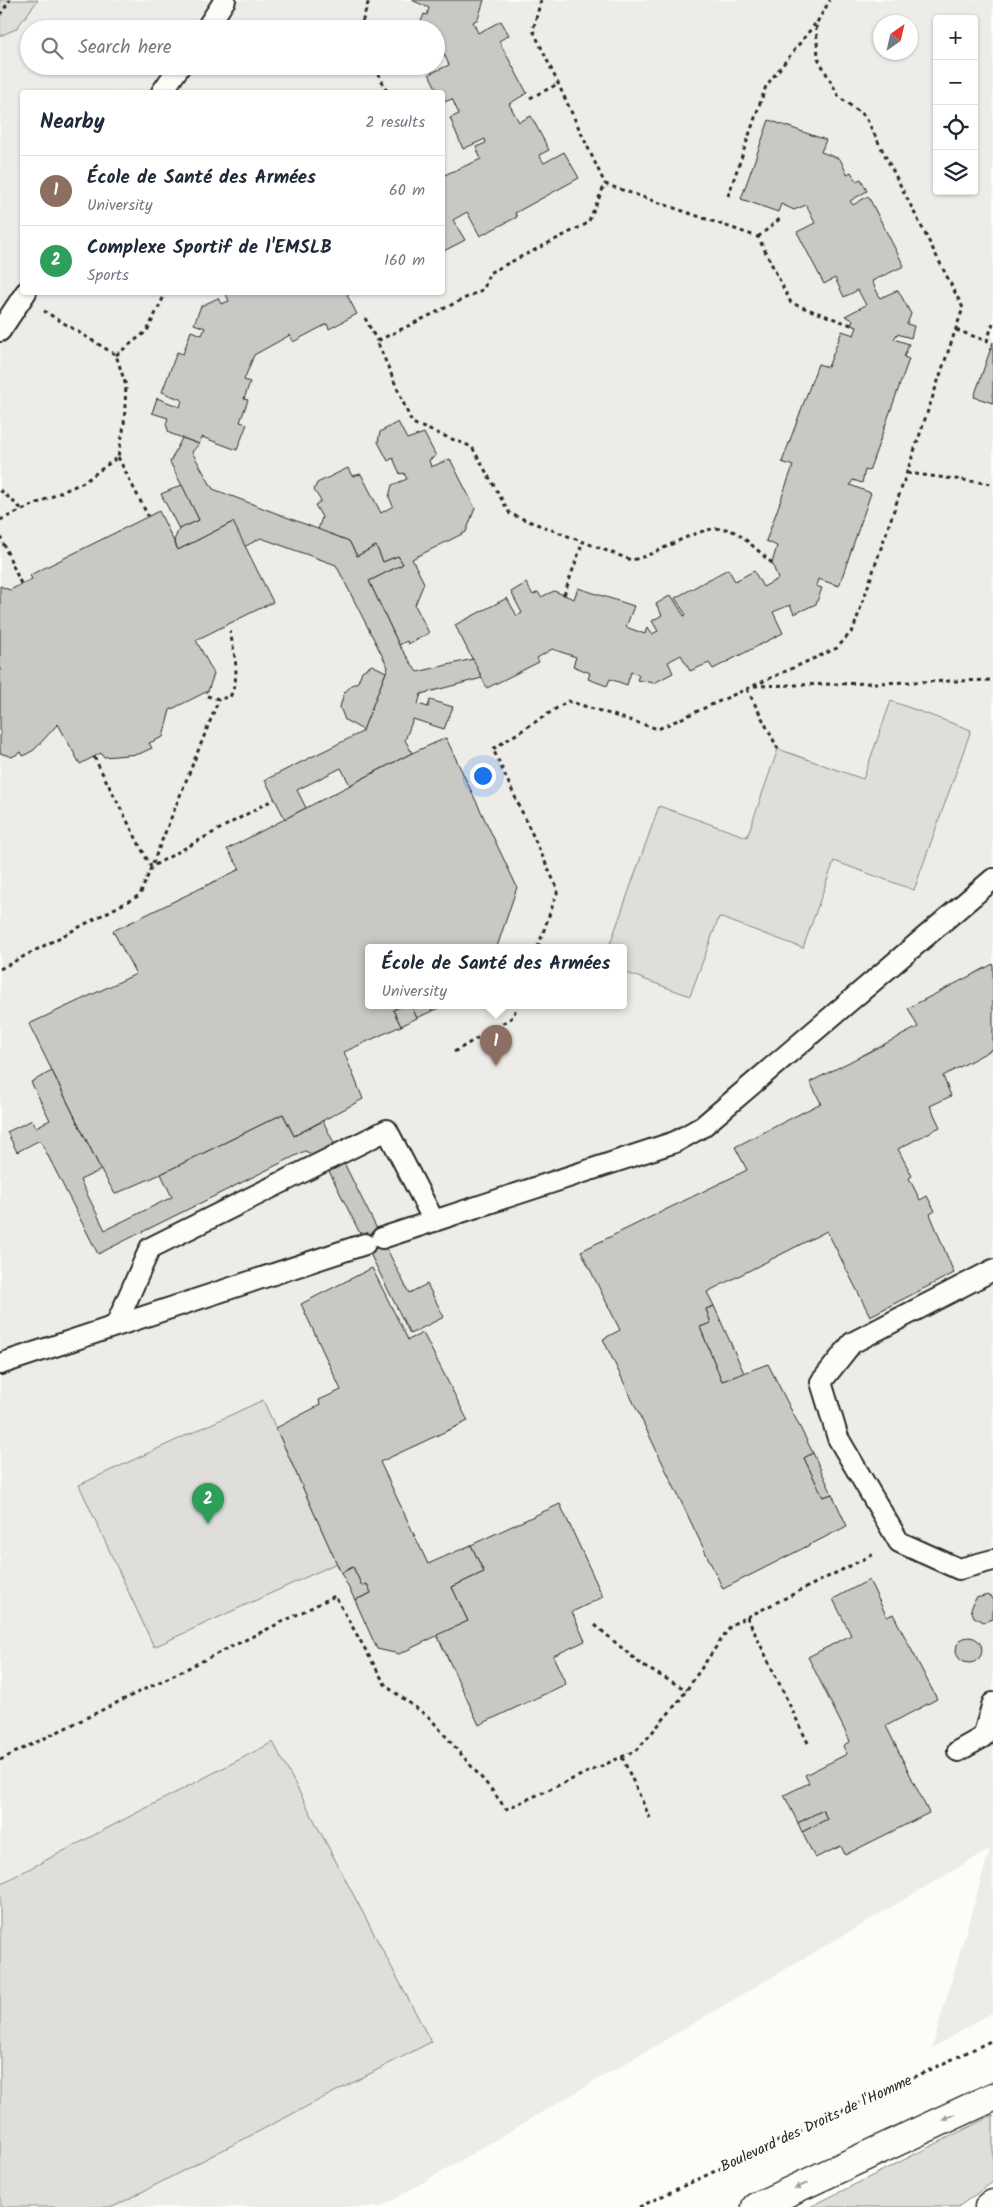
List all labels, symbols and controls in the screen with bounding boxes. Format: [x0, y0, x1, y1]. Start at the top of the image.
north arrow [873, 15, 918, 60]
map controls [933, 15, 978, 195]
button: + [933, 15, 978, 60]
search box [20, 20, 445, 75]
text: Search here [78, 33, 172, 63]
icon: search [38, 34, 66, 62]
button: − [933, 60, 978, 105]
button: locate [933, 105, 978, 150]
text: Nearby [40, 106, 105, 139]
text: 2 results [365, 110, 425, 135]
button: layers [933, 150, 978, 195]
text: École de Santé des Armées [87, 163, 316, 193]
text: 1 [54, 178, 58, 203]
text: 60 m [389, 178, 425, 203]
text: University [87, 193, 152, 218]
text: Complexe Sportif de l'EMSLB [87, 233, 332, 263]
text: 2 [51, 248, 61, 273]
text: 160 m [384, 248, 425, 273]
text: Sports [87, 263, 129, 288]
your location [470, 763, 496, 789]
popup [365, 944, 627, 1009]
text: École de Santé des Armées [382, 949, 611, 979]
text: University [382, 979, 447, 1004]
pin: 1 [480, 1025, 512, 1066]
pin: 2 [192, 1483, 224, 1524]
street label: Boulevard des Droits de l'Homme [717, 2069, 917, 2179]
one-way arrow [942, 2114, 956, 2122]
one-way arrow [794, 2182, 808, 2190]

